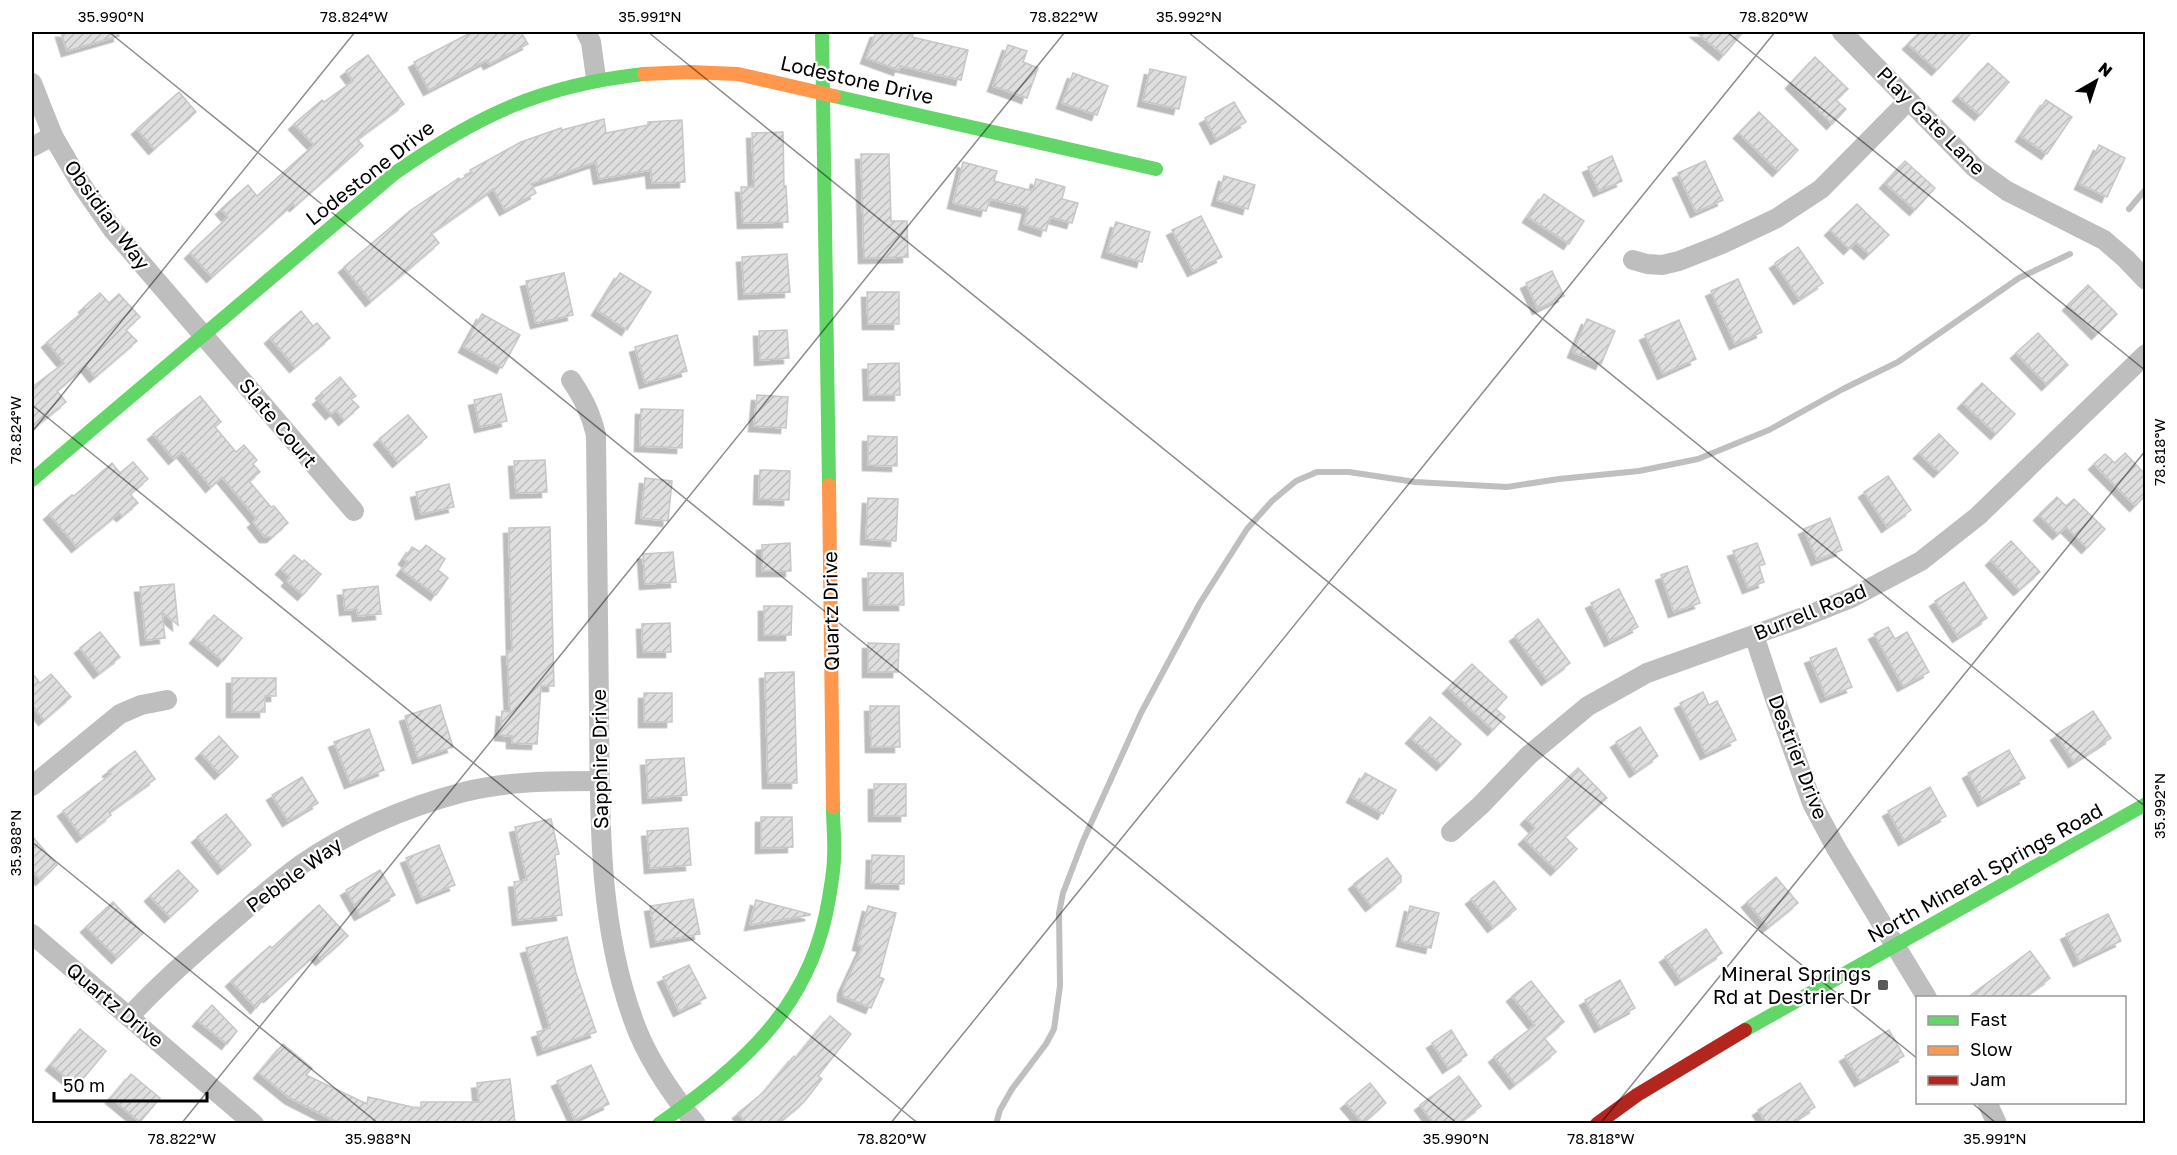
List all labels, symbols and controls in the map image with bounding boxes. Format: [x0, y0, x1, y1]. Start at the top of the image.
text: 35.990°N [78, 7, 144, 25]
text: 78.824°W [320, 7, 388, 25]
text: 35.991°N [618, 7, 682, 25]
text: 78.822°W [1030, 7, 1098, 25]
text: 35.992°N [1156, 7, 1222, 25]
text: 78.820°W [1739, 7, 1809, 25]
street label: Lodestone Drive [778, 50, 936, 108]
north arrow [2066, 51, 2126, 111]
text: N [2094, 58, 2116, 81]
street label: Play Gate Lane [1873, 61, 1991, 179]
street label: Lodestone Drive [300, 115, 438, 230]
street label: Obsidian Way [60, 155, 156, 274]
street label: Slate Court [235, 373, 323, 472]
text: 78.824°W [6, 396, 24, 464]
text: 78.818°W [2150, 418, 2168, 486]
street label: Quartz Drive [817, 551, 843, 671]
street label: Burrell Road [1750, 578, 1869, 645]
street label: Sapphire Drive [586, 689, 612, 829]
street label: Destrier Drive [1764, 691, 1834, 822]
text: 35.992°N [2150, 773, 2168, 839]
street label: North Mineral Springs Road [1863, 797, 2106, 947]
text: 35.988°N [6, 810, 24, 876]
street label: Pebble Way [241, 831, 346, 917]
street label: Quartz Drive [62, 957, 169, 1052]
place label: Mineral Springs Rd at Destrier Dr [1713, 961, 1871, 1008]
marker: Mineral Springs Rd at Destrier Dr [1876, 978, 1890, 992]
legend [1916, 996, 2126, 1104]
text: Fast [1970, 1008, 2007, 1030]
text: Slow [1970, 1038, 2013, 1060]
scale bar [54, 1065, 207, 1103]
text: Jam [1970, 1068, 2006, 1090]
text: 50 m [63, 1074, 105, 1096]
text: 78.822°W [148, 1129, 216, 1147]
text: 35.988°N [345, 1129, 411, 1147]
text: 78.820°W [857, 1129, 927, 1147]
text: 35.990°N [1423, 1129, 1489, 1147]
text: 78.818°W [1567, 1129, 1635, 1147]
text: 35.991°N [1963, 1129, 2027, 1147]

